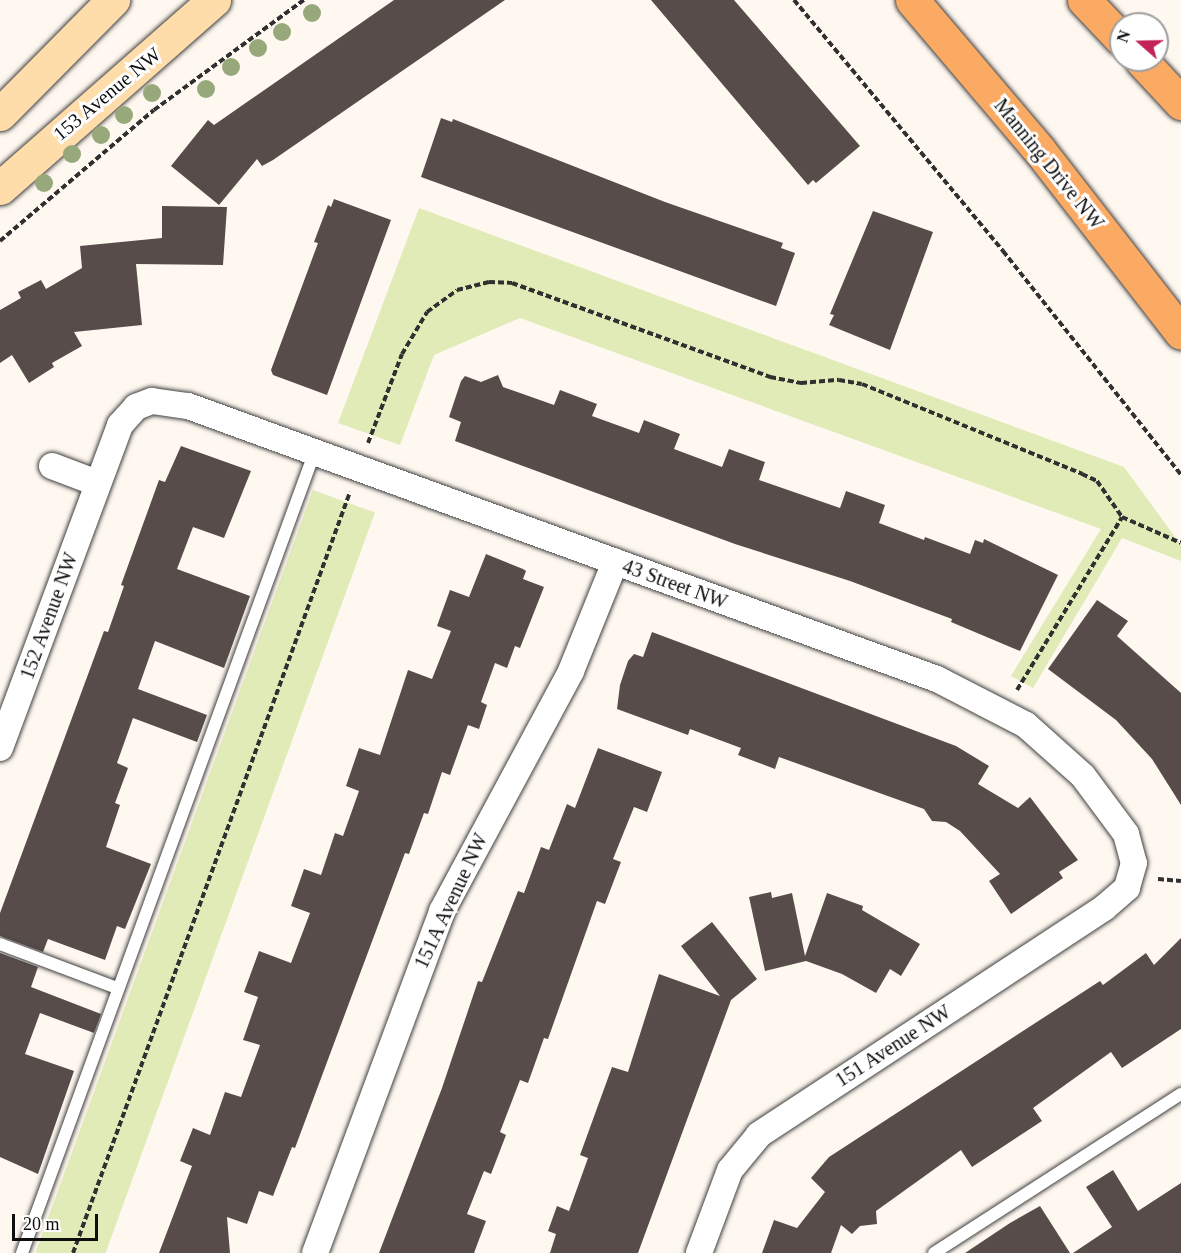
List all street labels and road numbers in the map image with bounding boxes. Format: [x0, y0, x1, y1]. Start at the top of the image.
street label: 153 Avenue NW [48, 42, 166, 146]
street label: Manning Drive NW [989, 94, 1109, 234]
street label: 152 Avenue NW [15, 549, 83, 683]
street label: 43 Street NW [619, 554, 731, 614]
street label: 151A Avenue NW [409, 829, 493, 973]
street label: 151 Avenue NW [830, 999, 956, 1093]

